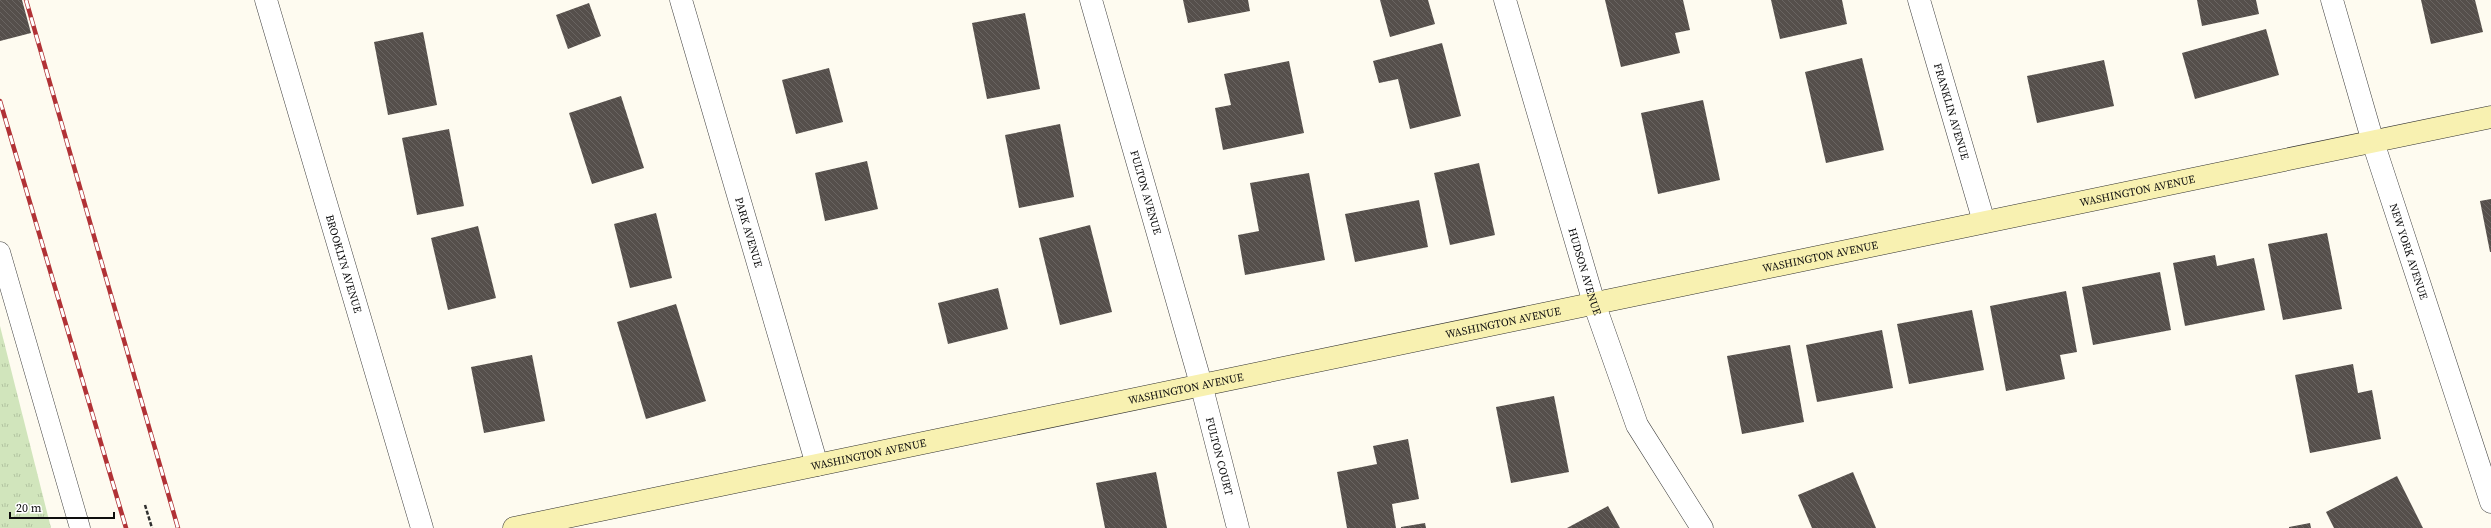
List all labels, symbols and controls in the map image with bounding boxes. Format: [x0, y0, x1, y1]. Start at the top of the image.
street label: FRANKLIN AVENUE [1930, 61, 1973, 162]
street label: FULTON AVENUE [1127, 148, 1165, 237]
street label: WASHINGTON AVENUE [2078, 171, 2197, 210]
street label: PARK AVENUE [732, 195, 766, 270]
street label: NEW YORK AVENUE [2386, 201, 2432, 302]
street label: BROOKLYN AVENUE [322, 213, 366, 315]
street label: HUDSON AVENUE [1565, 226, 1605, 318]
street label: WASHINGTON AVENUE [1761, 237, 1879, 276]
street label: WASHINGTON AVENUE [1444, 303, 1562, 342]
street label: WASHINGTON AVENUE [1127, 369, 1245, 408]
street label: FULTON COURT [1202, 415, 1237, 497]
street label: WASHINGTON AVENUE [809, 435, 928, 474]
scale bar [10, 494, 114, 520]
text: 20 m [16, 500, 42, 516]

